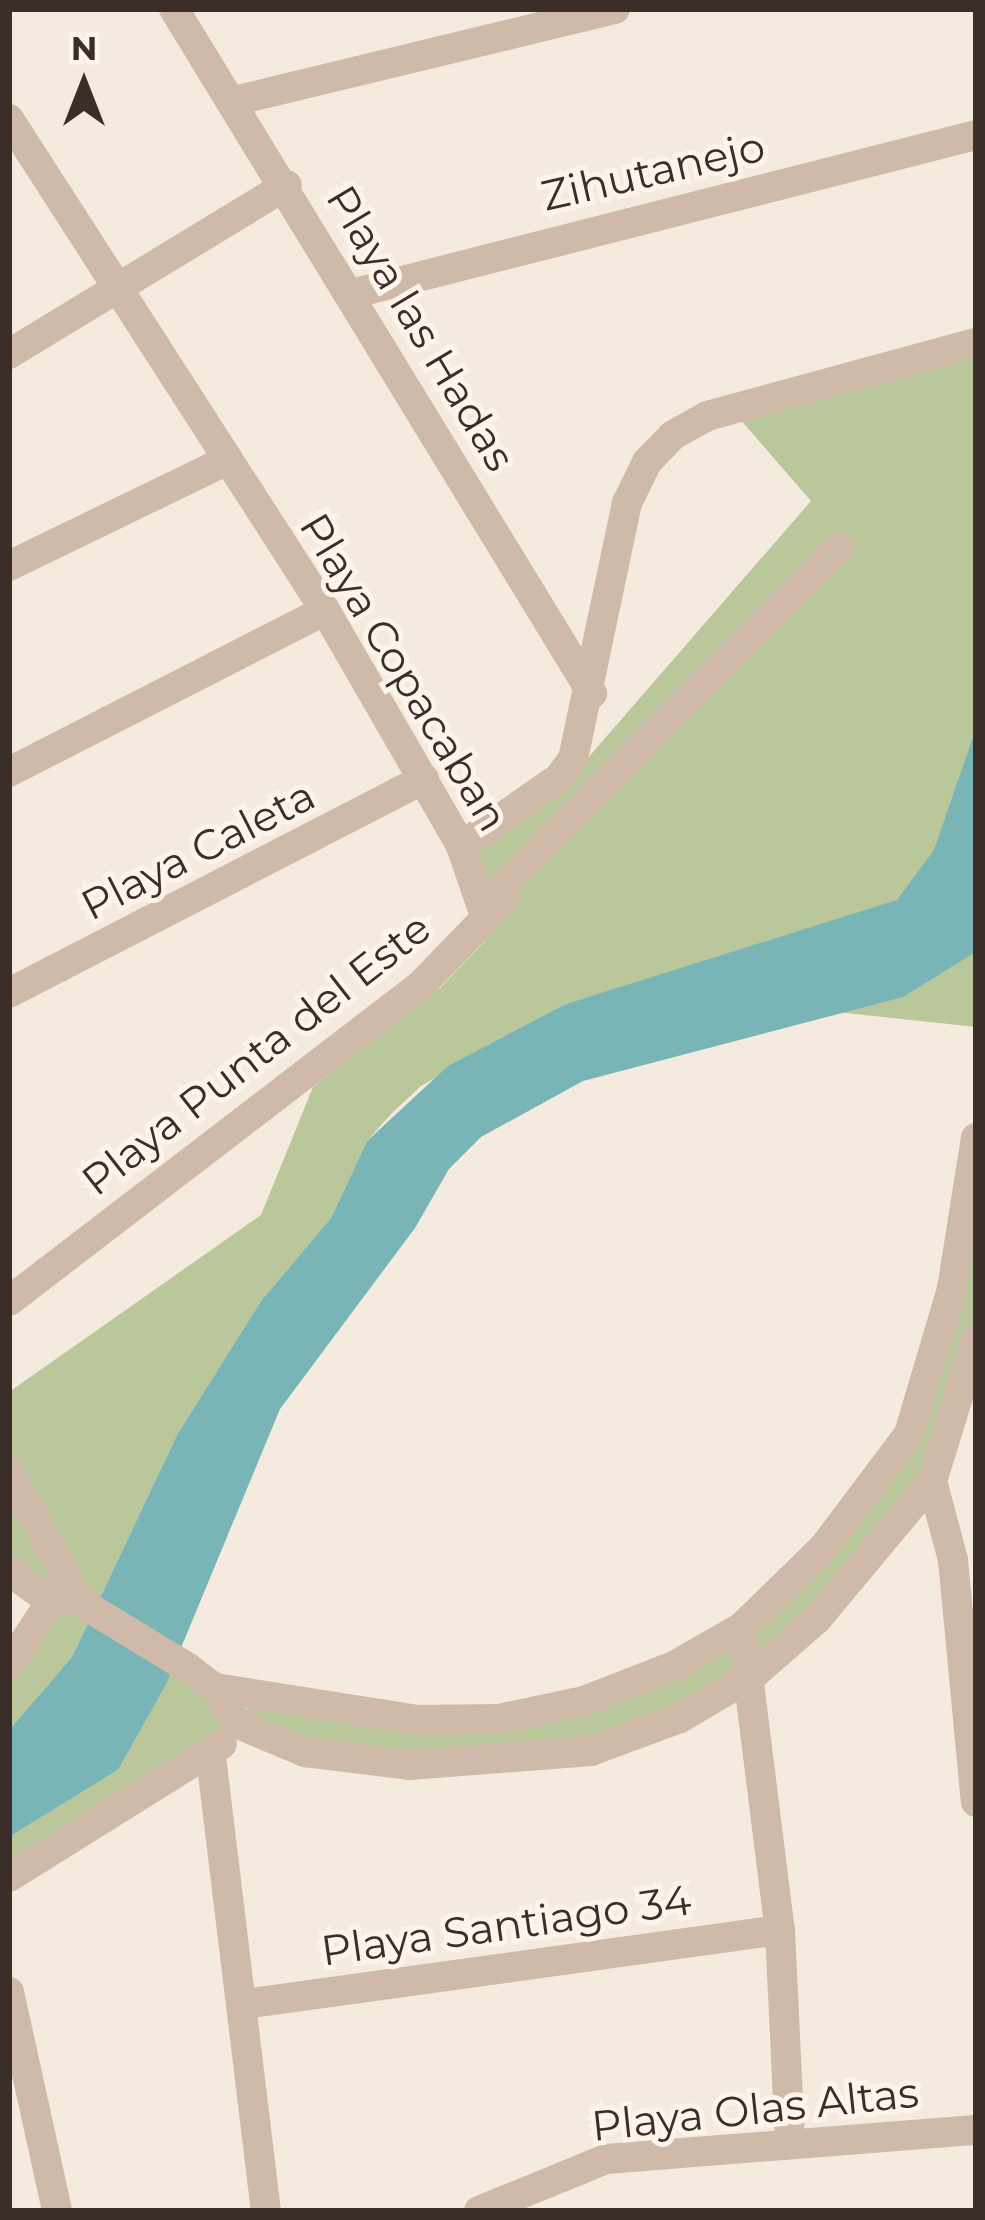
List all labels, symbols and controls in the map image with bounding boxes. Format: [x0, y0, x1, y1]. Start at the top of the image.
north arrow [24, 24, 144, 144]
text: N [71, 28, 97, 68]
street label: Zihutanejo [536, 121, 770, 221]
street label: Playa las Hadas [316, 176, 526, 480]
street label: Playa Copacaban [289, 504, 519, 840]
street label: Playa Caleta [73, 770, 323, 930]
street label: Playa Punta del Este [72, 902, 440, 1206]
street label: Playa Santiago 34 [318, 1874, 694, 1976]
street label: Playa Olas Altas [589, 2067, 921, 2151]

